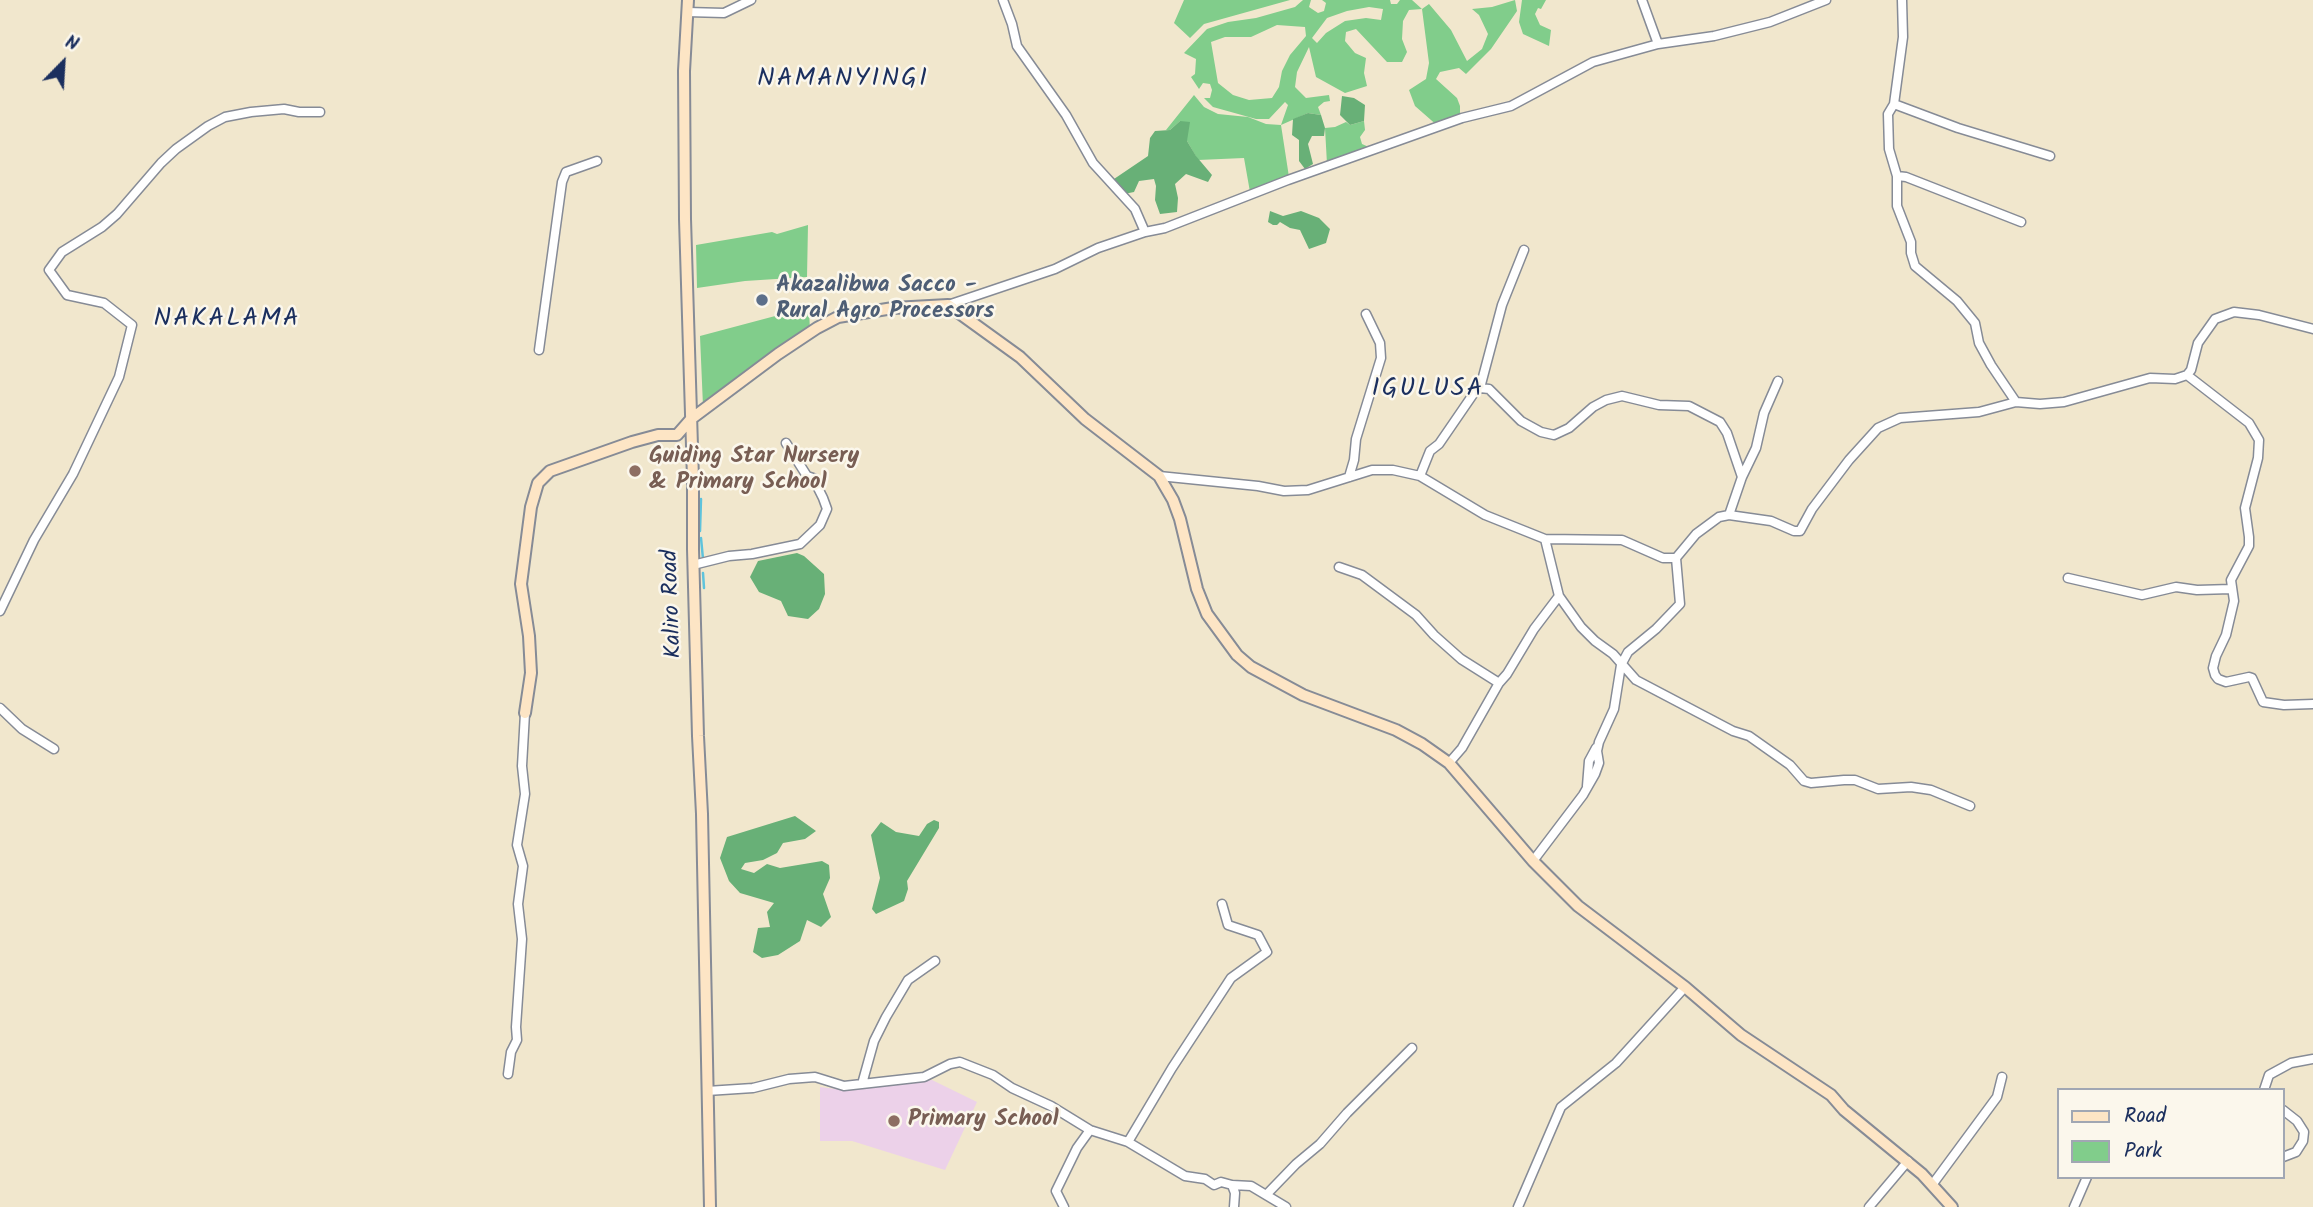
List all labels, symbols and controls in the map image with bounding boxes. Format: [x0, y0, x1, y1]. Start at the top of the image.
north arrow [28, 28, 98, 98]
text: N [60, 28, 83, 60]
district label: NAMANYINGI [758, 65, 928, 97]
place label: Akazalibwa Sacco - Rural Agro Processors [776, 273, 994, 327]
marker: Akazalibwa Sacco - Rural Agro Processors [754, 292, 770, 308]
district label: NAKALAMA [155, 305, 299, 337]
district label: IGULUSA [1372, 375, 1484, 407]
place label: Guiding Star Nursery & Primary School [649, 444, 859, 498]
marker: Guiding Star Nursery & Primary School [627, 463, 643, 479]
street label: Kaliro Road [658, 549, 690, 659]
legend [2058, 1088, 2285, 1179]
text: Road [2124, 1100, 2166, 1133]
place label: Primary School [908, 1107, 1059, 1135]
marker: Primary School [886, 1113, 902, 1129]
text: Park [2124, 1135, 2162, 1168]

